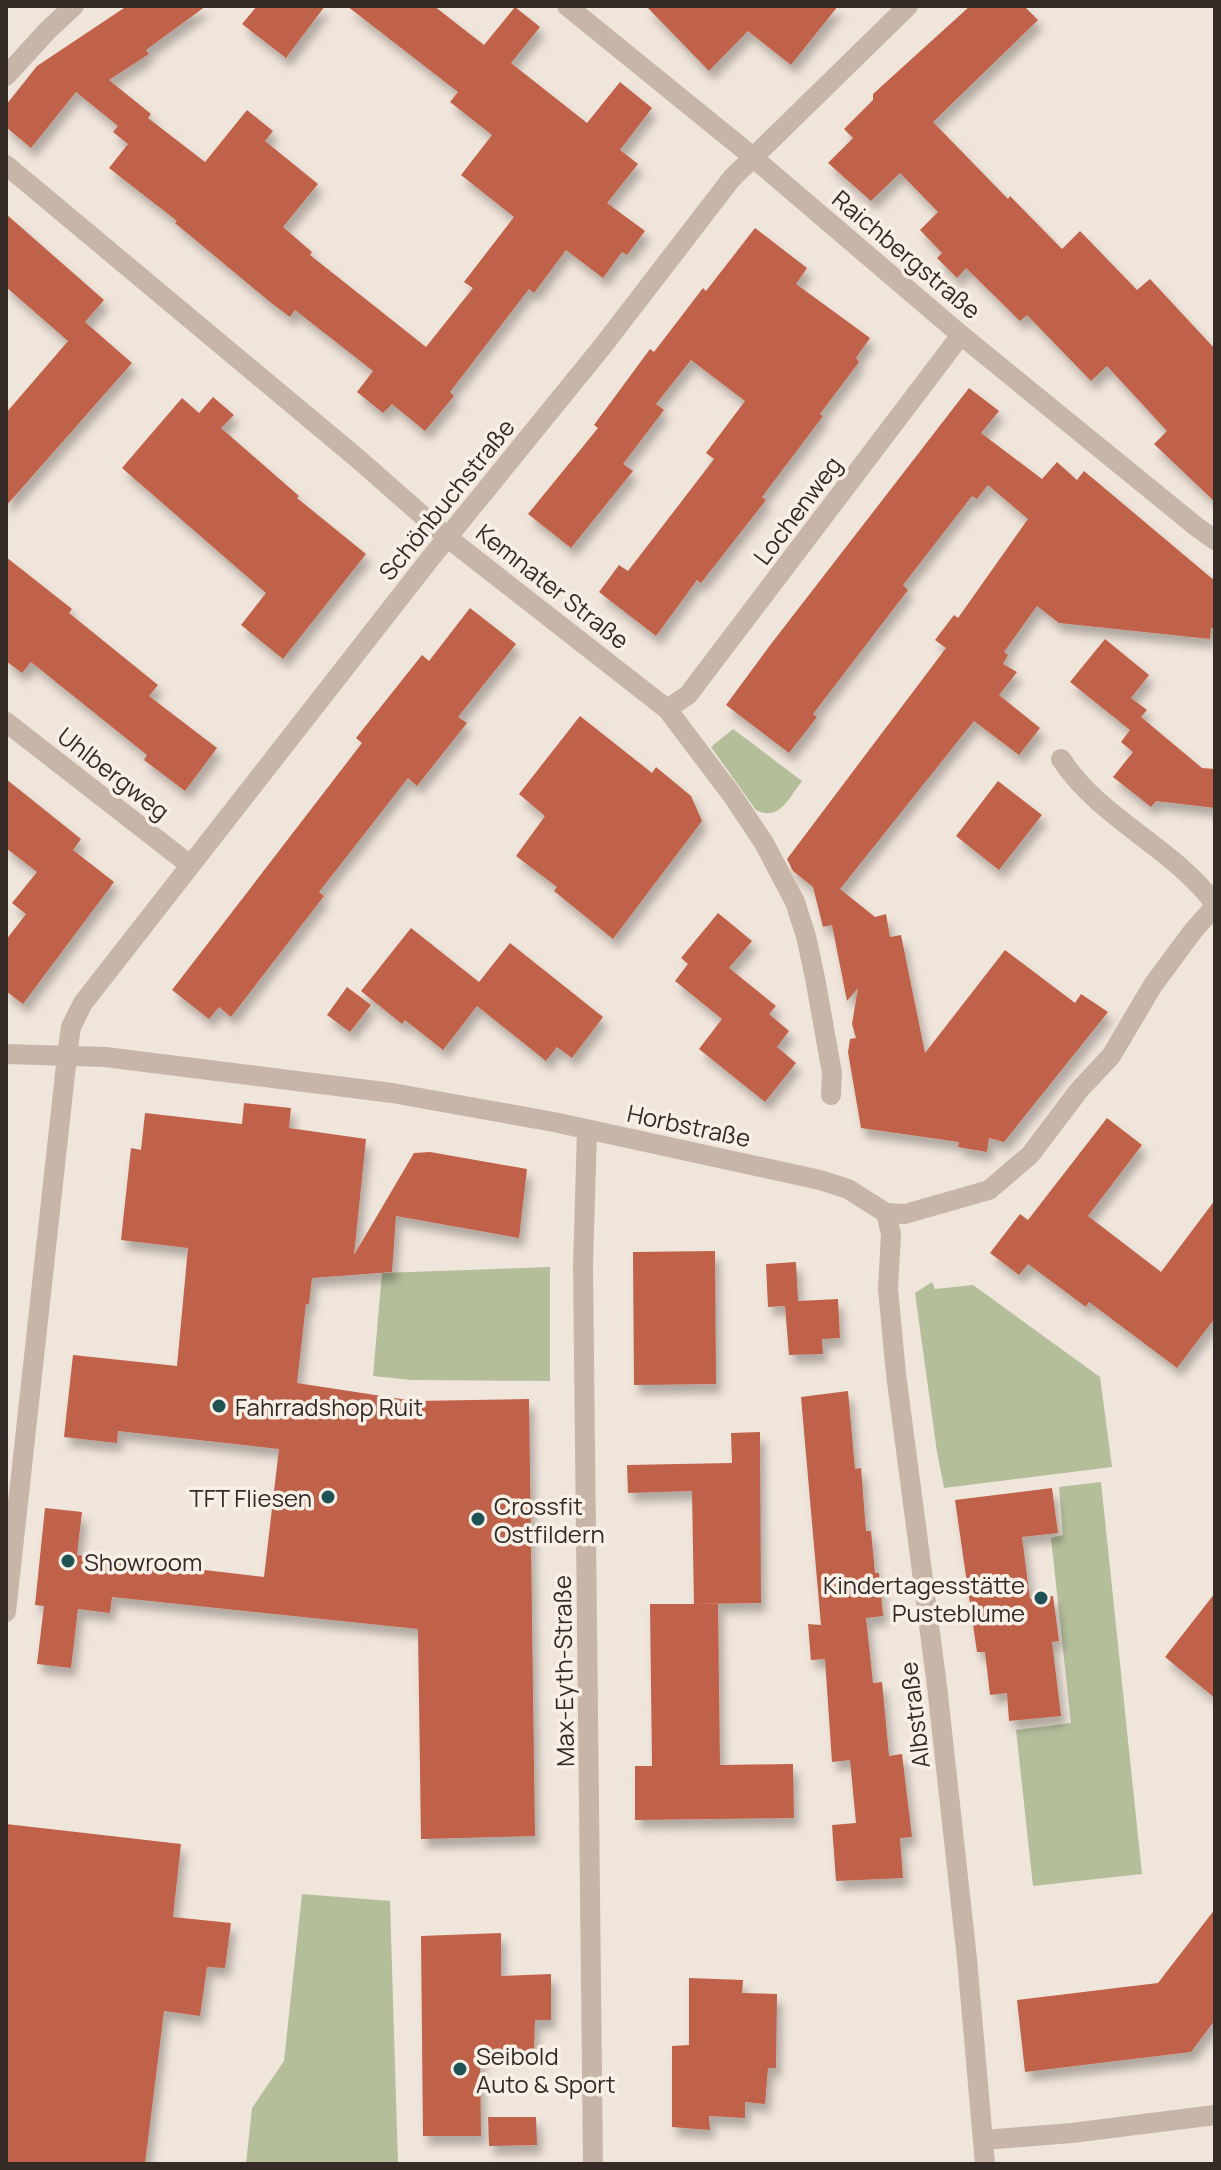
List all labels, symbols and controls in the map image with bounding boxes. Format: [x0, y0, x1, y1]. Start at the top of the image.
street label: Raichbergstraße [826, 182, 988, 326]
street label: Schönbuchstraße [371, 411, 521, 587]
street label: Lochenweg [745, 449, 849, 571]
street label: Kemnater Straße [470, 516, 636, 656]
street label: Uhlbergweg [51, 719, 177, 827]
street label: Horbstraße [624, 1096, 754, 1154]
place label: Fahrradshop Ruit [235, 1390, 423, 1423]
marker: Fahrradshop Ruit [210, 1397, 228, 1415]
place label: TFT Fliesen [189, 1481, 312, 1514]
marker: TFT Fliesen [319, 1488, 337, 1506]
place label: Crossfit Ostfildern [494, 1489, 605, 1550]
marker: Crossfit Ostfildern [469, 1510, 487, 1528]
place label: Showroom [84, 1545, 202, 1578]
marker: Showroom [59, 1552, 77, 1570]
place label: Kindertagesstätte Pusteblume [823, 1568, 1025, 1629]
street label: Max-Eyth-Straße [545, 1575, 581, 1767]
marker: Kindertagesstätte Pusteblume [1032, 1589, 1050, 1607]
street label: Albstraße [891, 1660, 937, 1770]
place label: Seibold Auto & Sport [476, 2039, 616, 2100]
marker: Seibold Auto & Sport [451, 2060, 469, 2078]

